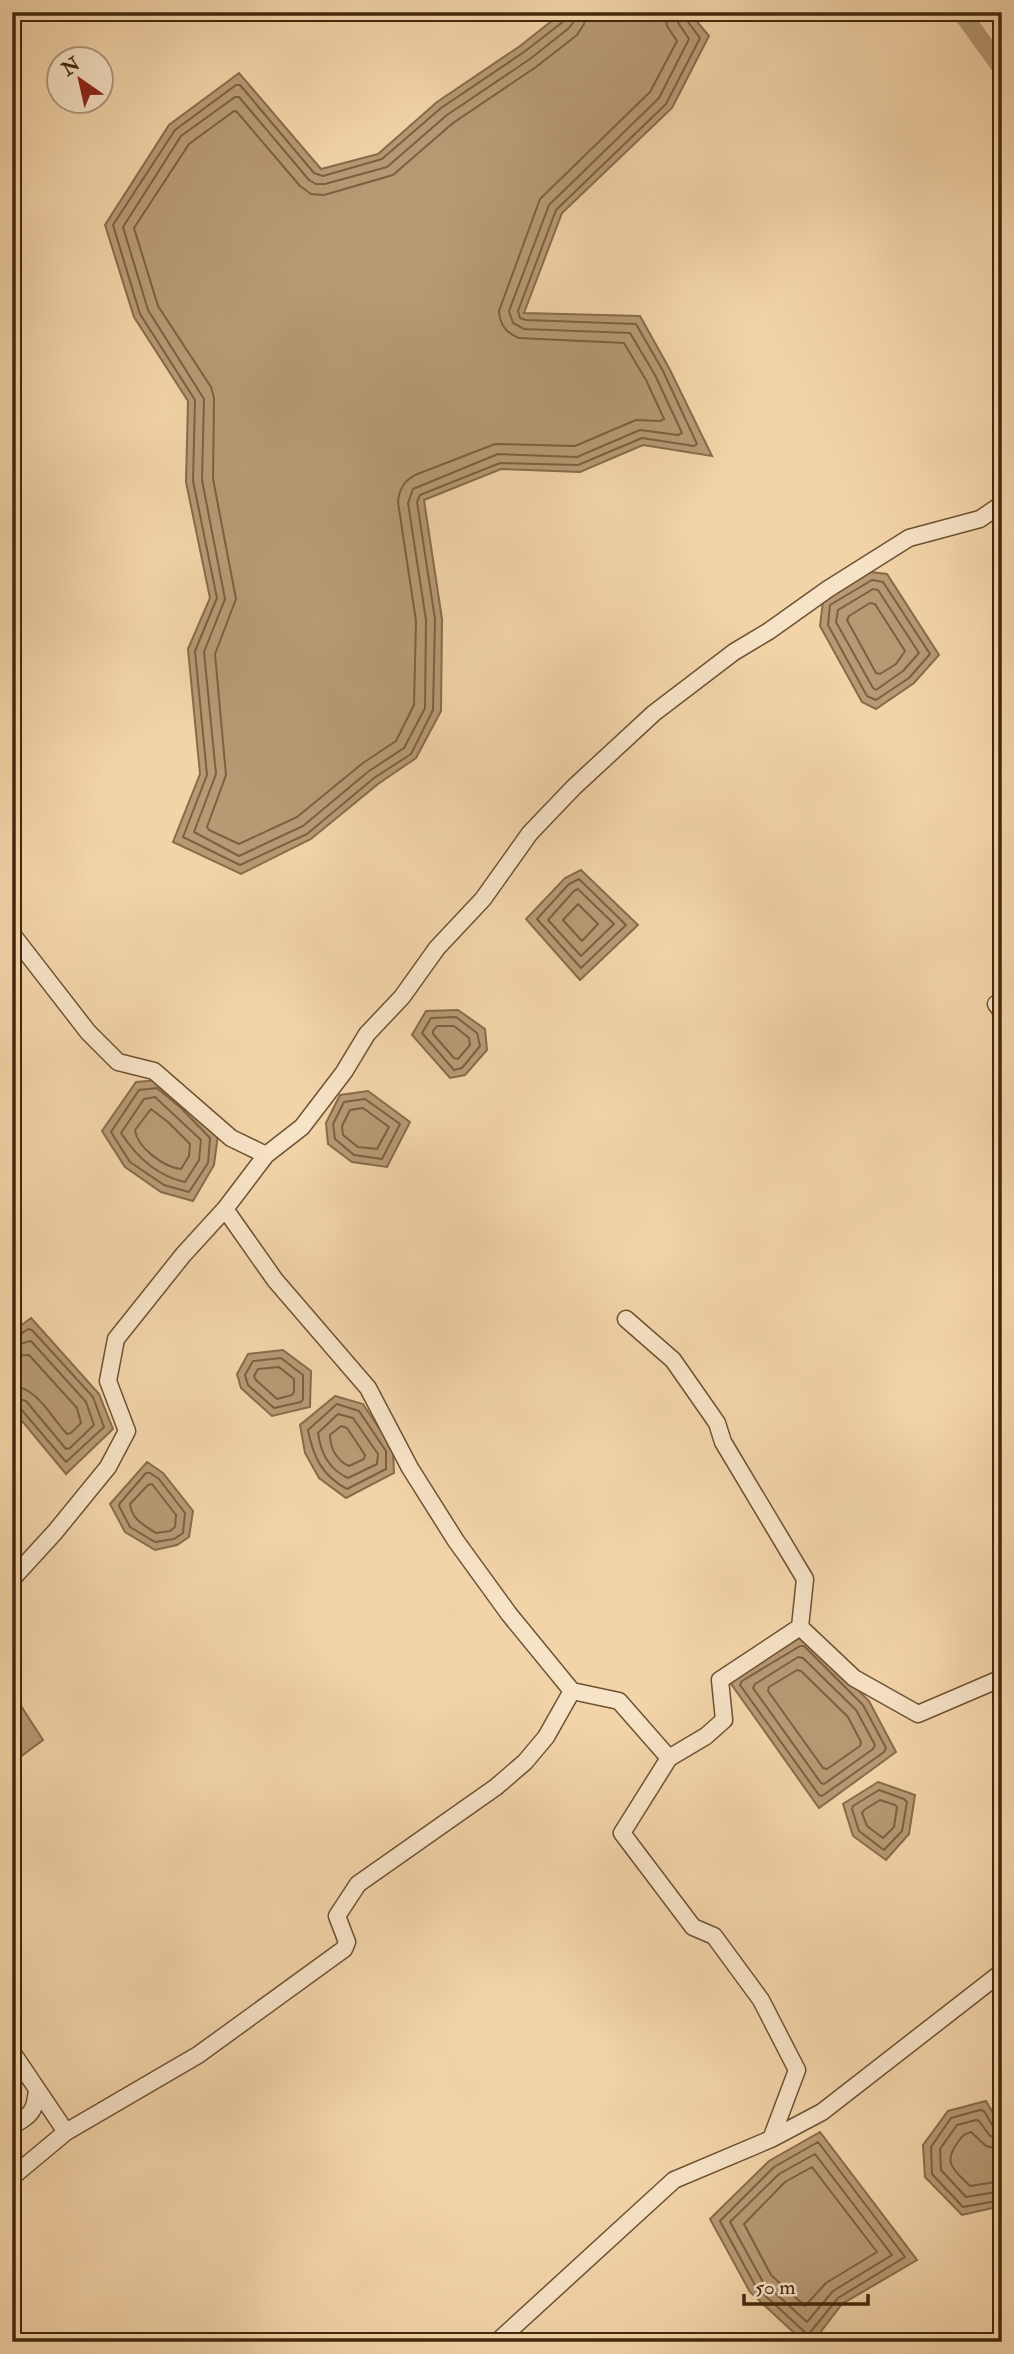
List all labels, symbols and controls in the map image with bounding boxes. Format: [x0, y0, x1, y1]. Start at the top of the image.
north arrow [46, 46, 116, 116]
text: N [56, 51, 86, 82]
scale bar [744, 2263, 869, 2307]
text: 50 m [755, 2274, 796, 2301]

